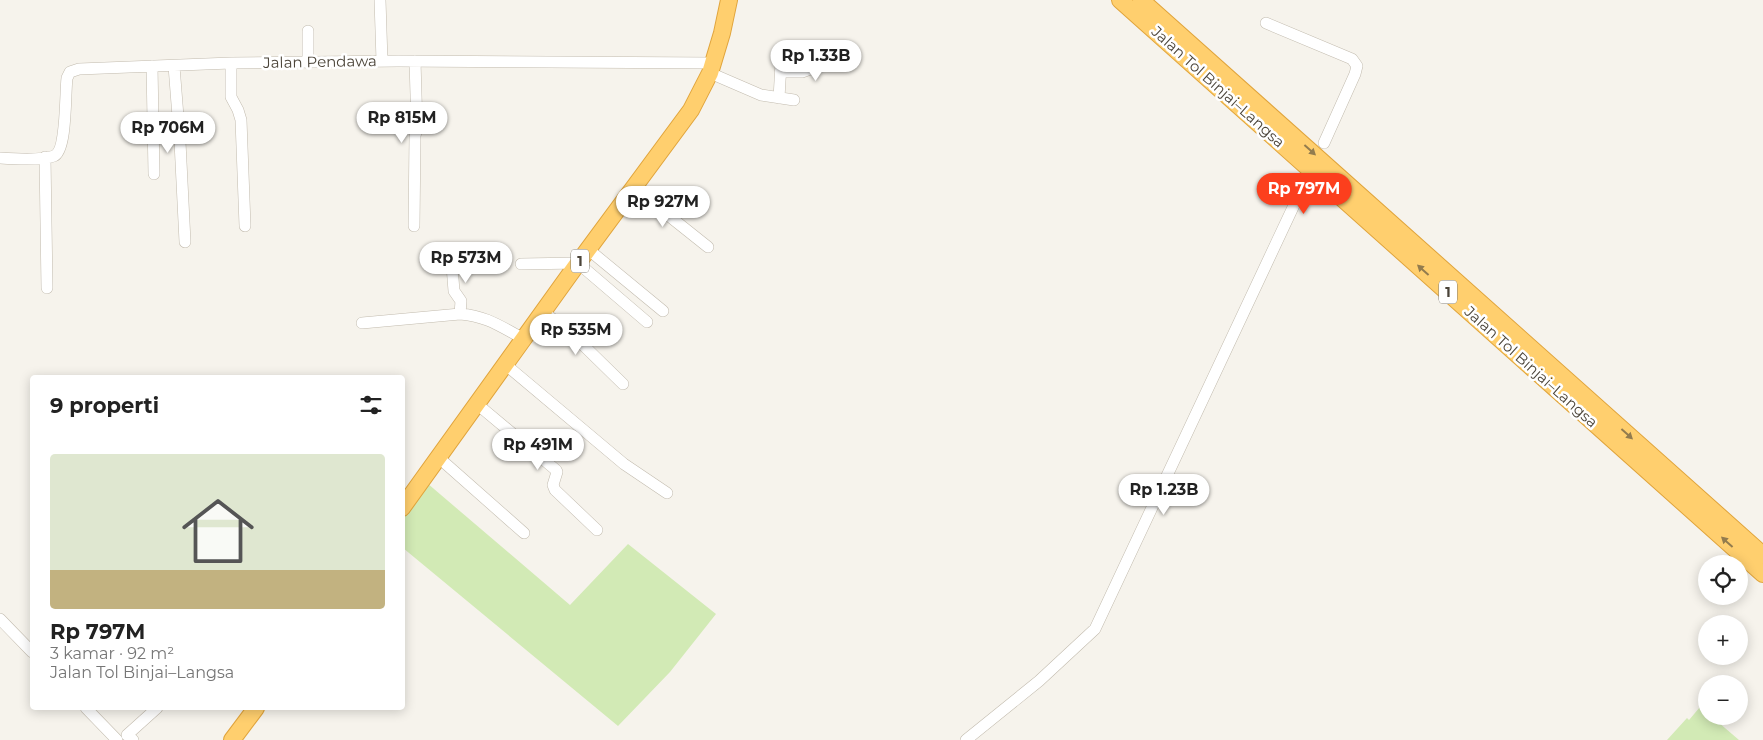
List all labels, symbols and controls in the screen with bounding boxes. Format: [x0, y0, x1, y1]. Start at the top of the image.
street label: Jalan Tol Binjai–Langsa [1147, 21, 1289, 151]
pin: Rp 1.33B [764, 39, 868, 82]
text: Rp 1.33B [781, 46, 851, 65]
street label: Jalan Pendawa [262, 51, 377, 72]
pin: Rp 815M [356, 102, 448, 144]
text: Rp 815M [368, 108, 436, 127]
pin: Rp 706M [122, 112, 214, 154]
text: Rp 706M [131, 118, 205, 137]
one-way arrow [1304, 144, 1316, 156]
pin: Rp 797M [1258, 172, 1350, 215]
text: Rp 797M [1268, 179, 1340, 198]
pin: Rp 927M [617, 186, 709, 228]
text: Rp 927M [627, 192, 699, 211]
pin: Rp 573M [420, 242, 512, 284]
text: Rp 573M [430, 248, 502, 267]
road number: 1 [571, 250, 589, 272]
one-way arrow [1417, 264, 1429, 276]
road number: 1 [1439, 280, 1457, 304]
street label: Jalan Tol Binjai–Langsa [1460, 301, 1602, 431]
pin: Rp 535M [530, 314, 622, 356]
text: Rp 535M [541, 320, 611, 339]
icon: filters [357, 391, 385, 419]
text: 9 properti [50, 393, 159, 418]
pin: Rp 491M [492, 428, 584, 471]
one-way arrow [1620, 428, 1633, 439]
text: Rp 491M [503, 435, 573, 454]
pin: Rp 1.23B [1112, 474, 1216, 516]
text: Rp 1.23B [1129, 480, 1199, 499]
icon: home [173, 486, 263, 576]
one-way arrow [1721, 536, 1733, 548]
map controls [1698, 555, 1748, 725]
button: locate [1698, 555, 1748, 605]
button: + [1698, 615, 1748, 665]
text: Rp 797M [50, 619, 145, 644]
text: 3 kamar · 92 m² [50, 644, 174, 663]
text: Jalan Tol Binjai–Langsa [50, 663, 234, 682]
button: − [1698, 675, 1748, 725]

